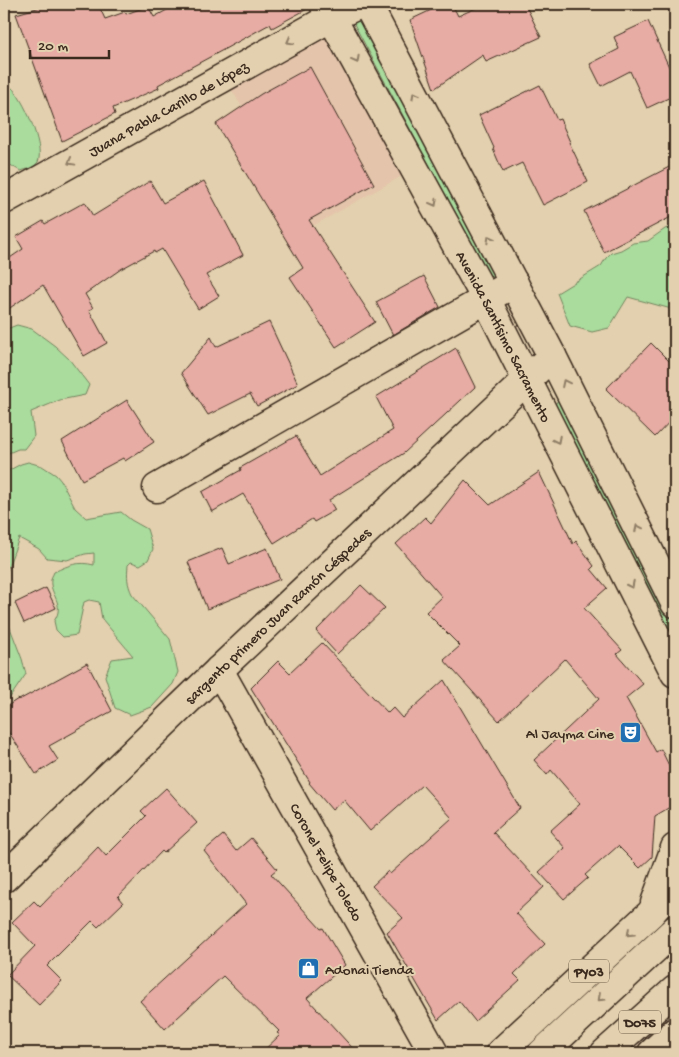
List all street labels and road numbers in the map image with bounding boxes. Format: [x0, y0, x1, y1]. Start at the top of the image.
street label: Juana Pabla Carillo de López [86, 58, 253, 162]
street label: Avenida Santísimo Sacramento [450, 248, 554, 426]
street label: sargento primero Juan Ramón Céspedes [182, 524, 376, 709]
street label: Coronel Felipe Toledo [285, 801, 365, 925]
road number: PY03 [569, 959, 609, 982]
road number: D075 [619, 1010, 661, 1034]

